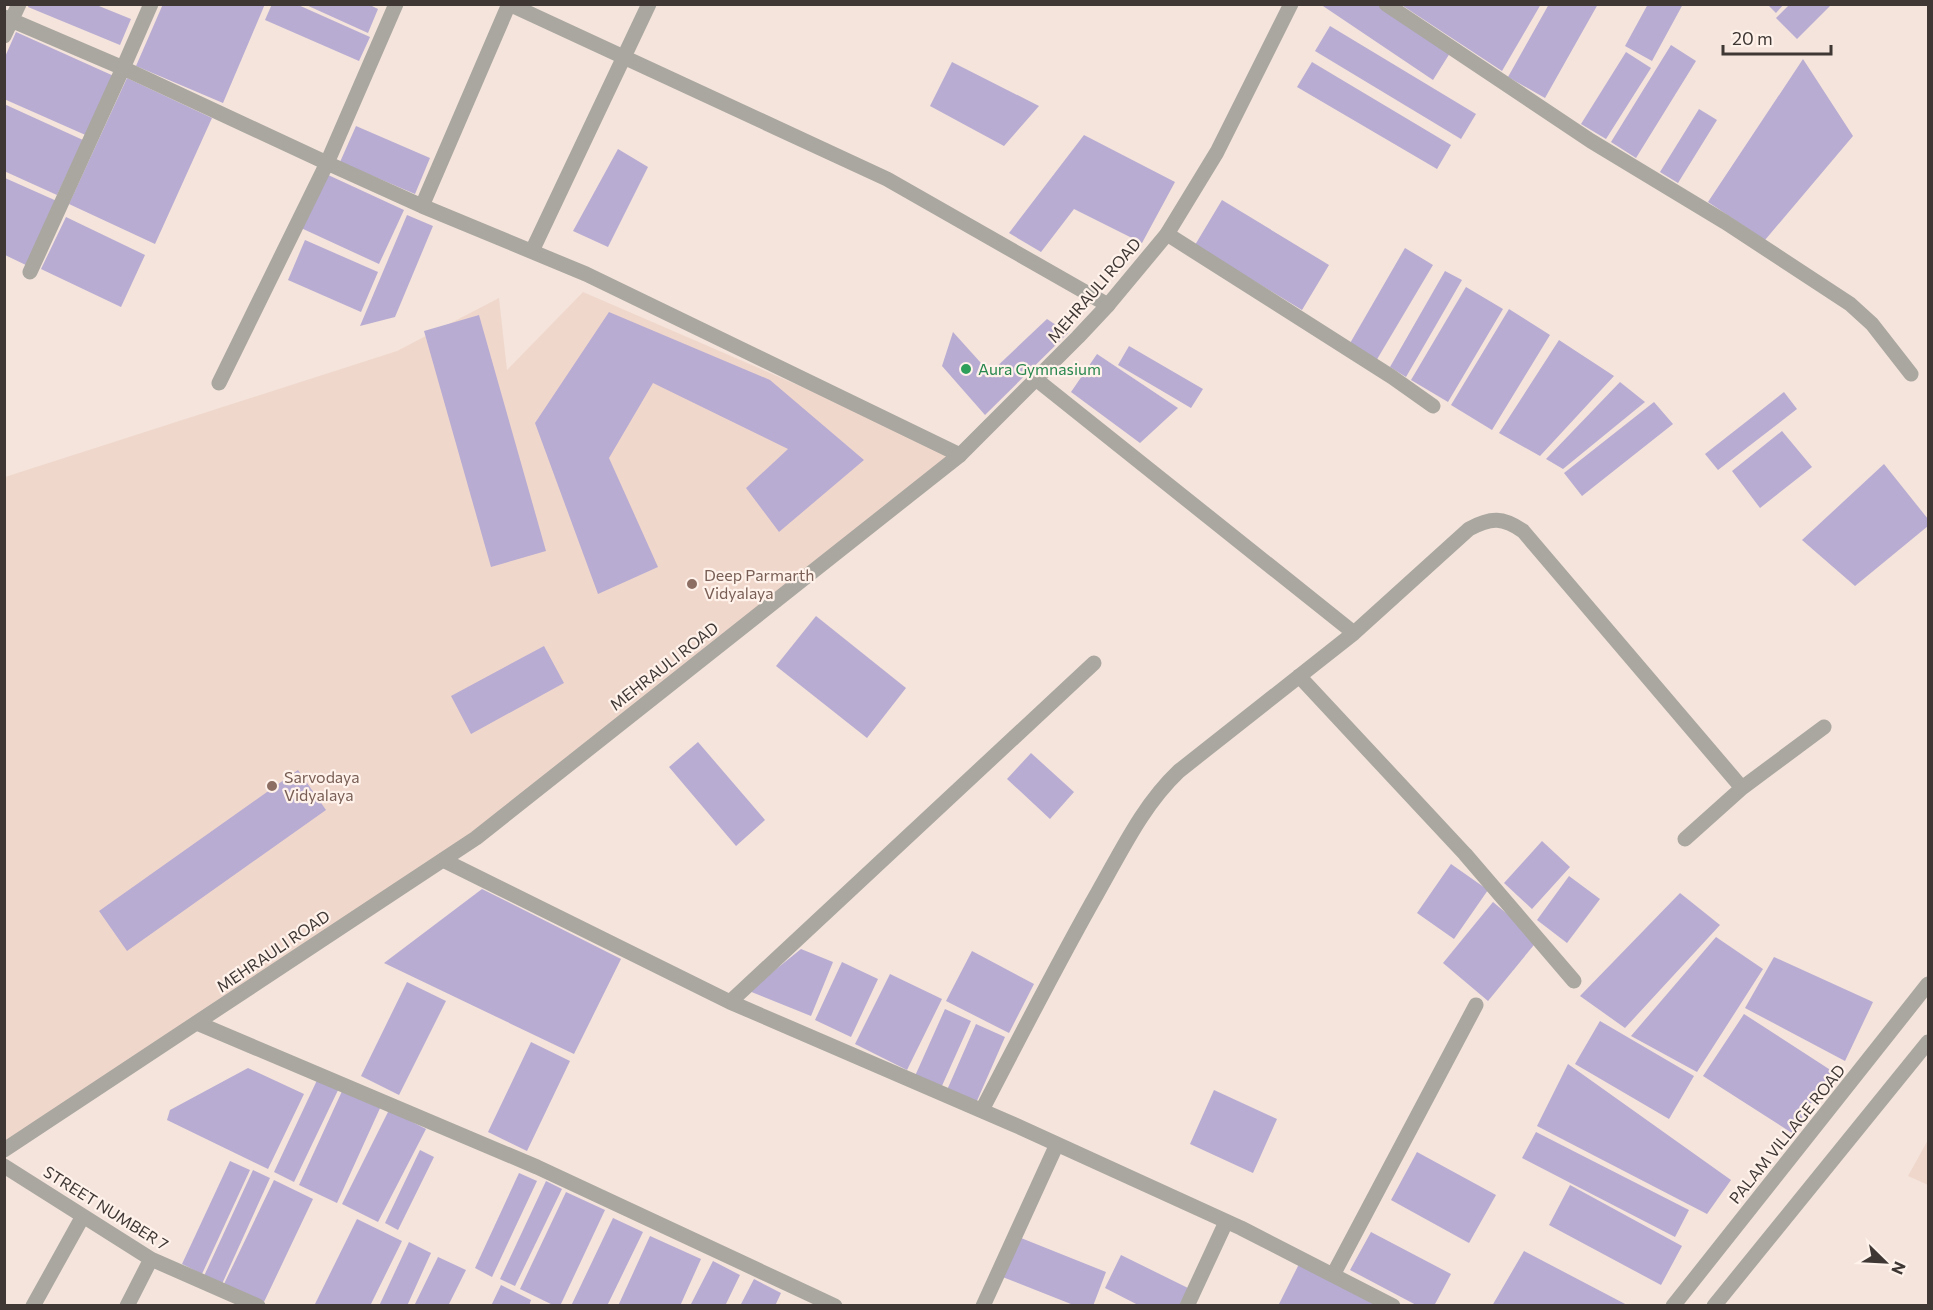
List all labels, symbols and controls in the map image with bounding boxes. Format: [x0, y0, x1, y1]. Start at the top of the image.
scale bar [1723, 18, 1831, 56]
text: 20 m [1732, 27, 1773, 49]
street label: MEHRAULI ROAD [1043, 233, 1144, 346]
place label: Aura Gymnasium [978, 359, 1101, 378]
marker: Aura Gymnasium [959, 362, 973, 376]
place label: Deep Parmarth Vidyalaya [704, 565, 814, 602]
marker: Deep Parmarth Vidyalaya [685, 577, 699, 591]
street label: MEHRAULI ROAD [606, 617, 722, 714]
place label: Sarvodaya Vidyalaya [284, 767, 360, 804]
marker: Sarvodaya Vidyalaya [265, 779, 279, 793]
street label: MEHRAULI ROAD [213, 906, 333, 995]
street label: PALAM VILLAGE ROAD [1725, 1060, 1849, 1207]
street label: STREET NUMBER 7 [40, 1162, 172, 1254]
north arrow [1855, 1232, 1915, 1292]
text: N [1888, 1259, 1910, 1278]

